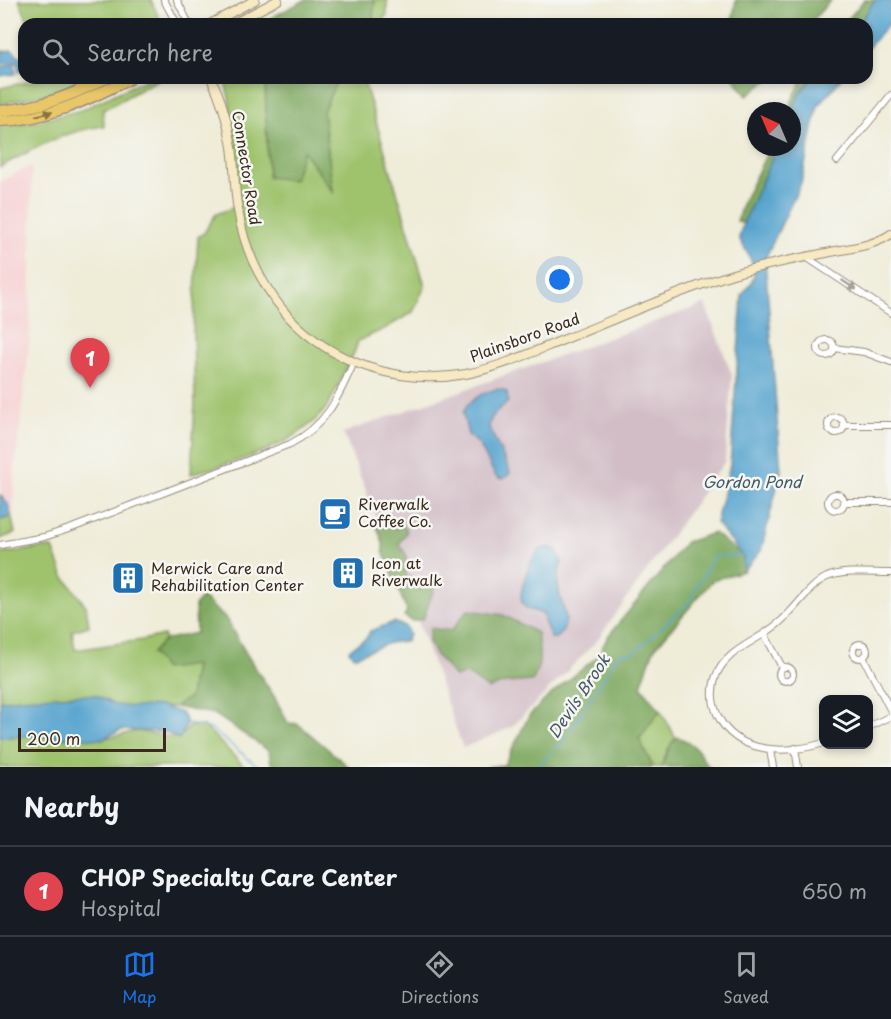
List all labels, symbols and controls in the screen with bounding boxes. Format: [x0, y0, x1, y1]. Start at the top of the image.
search box [18, 18, 873, 84]
icon: search [39, 35, 72, 68]
text: Search here [87, 35, 213, 68]
north arrow [747, 102, 801, 156]
one-way arrow [35, 109, 53, 119]
street label: Connector Road [227, 109, 268, 227]
your location [545, 265, 574, 294]
one-way arrow [840, 279, 856, 291]
street label: Plainsboro Road [466, 306, 583, 367]
pin: 1 [70, 338, 110, 388]
water label: Gordon Pond [702, 469, 804, 493]
place label: Riverwalk Coffee Co. [358, 492, 432, 532]
cafe icon: Riverwalk Coffee Co. [317, 496, 353, 532]
place label: Icon at Riverwalk [371, 551, 443, 591]
building icon: Icon at Riverwalk [330, 555, 366, 591]
place label: Merwick Care and Rehabilitation Center [151, 556, 304, 596]
building icon: Merwick Care and Rehabilitation Center [110, 560, 146, 596]
water label: Devils Brook [541, 648, 616, 742]
map controls [819, 695, 873, 749]
button: layers [819, 695, 873, 749]
scale bar [18, 725, 166, 752]
text: 200 m [27, 726, 80, 750]
text: Nearby [24, 787, 119, 826]
text: CHOP Specialty Care Center [81, 860, 397, 893]
text: 1 [39, 876, 48, 906]
text: 650 m [802, 876, 867, 906]
text: Hospital [81, 893, 161, 923]
tab: Map [122, 948, 156, 1008]
tab: Directions [401, 948, 479, 1008]
tab: Saved [723, 948, 769, 1008]

